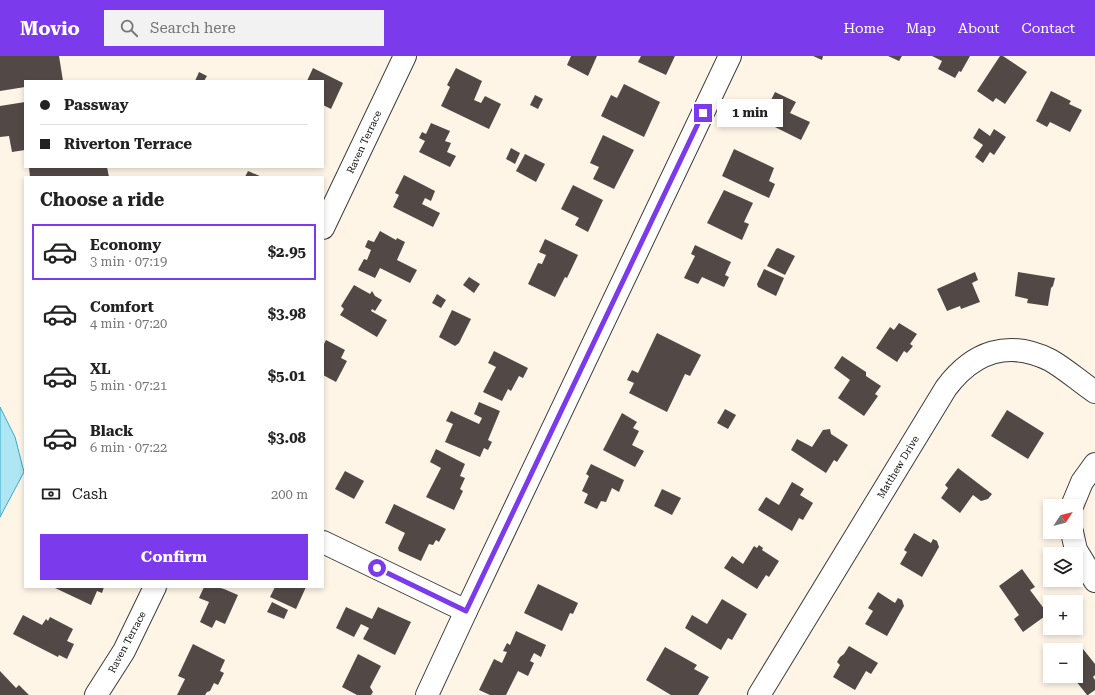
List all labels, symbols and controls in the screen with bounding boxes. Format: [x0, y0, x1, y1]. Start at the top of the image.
search box [104, 10, 384, 46]
text: Movio [20, 17, 80, 40]
icon: search [118, 17, 140, 39]
text: Search here [150, 19, 236, 37]
text: Home [843, 20, 884, 36]
text: Map [906, 20, 936, 36]
text: About [958, 20, 1000, 36]
text: Contact [1022, 20, 1075, 36]
text: Passway [64, 96, 129, 114]
callout: 1 min [717, 99, 783, 127]
route end [694, 104, 712, 122]
text: 1 min [732, 105, 768, 120]
street label: Raven Terrace [345, 108, 384, 175]
text: Riverton Terrace [64, 135, 192, 153]
text: Choose a ride [40, 189, 164, 210]
icon: car [42, 234, 78, 270]
text: Economy [90, 236, 161, 254]
text: $2.95 [268, 243, 306, 261]
text: 3 min · 07:19 [90, 254, 167, 269]
icon: car [42, 296, 78, 332]
text: Comfort [90, 298, 154, 316]
text: $3.98 [268, 305, 306, 323]
text: 4 min · 07:20 [90, 316, 167, 331]
icon: car [42, 358, 78, 394]
text: XL [90, 360, 111, 378]
text: $5.01 [268, 367, 306, 385]
text: 5 min · 07:21 [90, 378, 167, 393]
icon: car [42, 420, 78, 456]
text: Black [90, 422, 133, 440]
text: $3.08 [268, 429, 306, 447]
street label: Matthew Drive [875, 433, 921, 500]
text: 6 min · 07:22 [90, 440, 167, 455]
icon: cash [40, 483, 62, 505]
text: Cash [72, 485, 108, 503]
text: 200 m [271, 487, 308, 502]
north arrow [1043, 499, 1083, 539]
map controls [1043, 499, 1083, 683]
button: Confirm [40, 534, 308, 580]
button: layers [1043, 547, 1083, 587]
route start [368, 559, 386, 577]
button: + [1043, 595, 1083, 635]
street label: Raven Terrace [106, 609, 148, 675]
button: − [1043, 643, 1083, 683]

